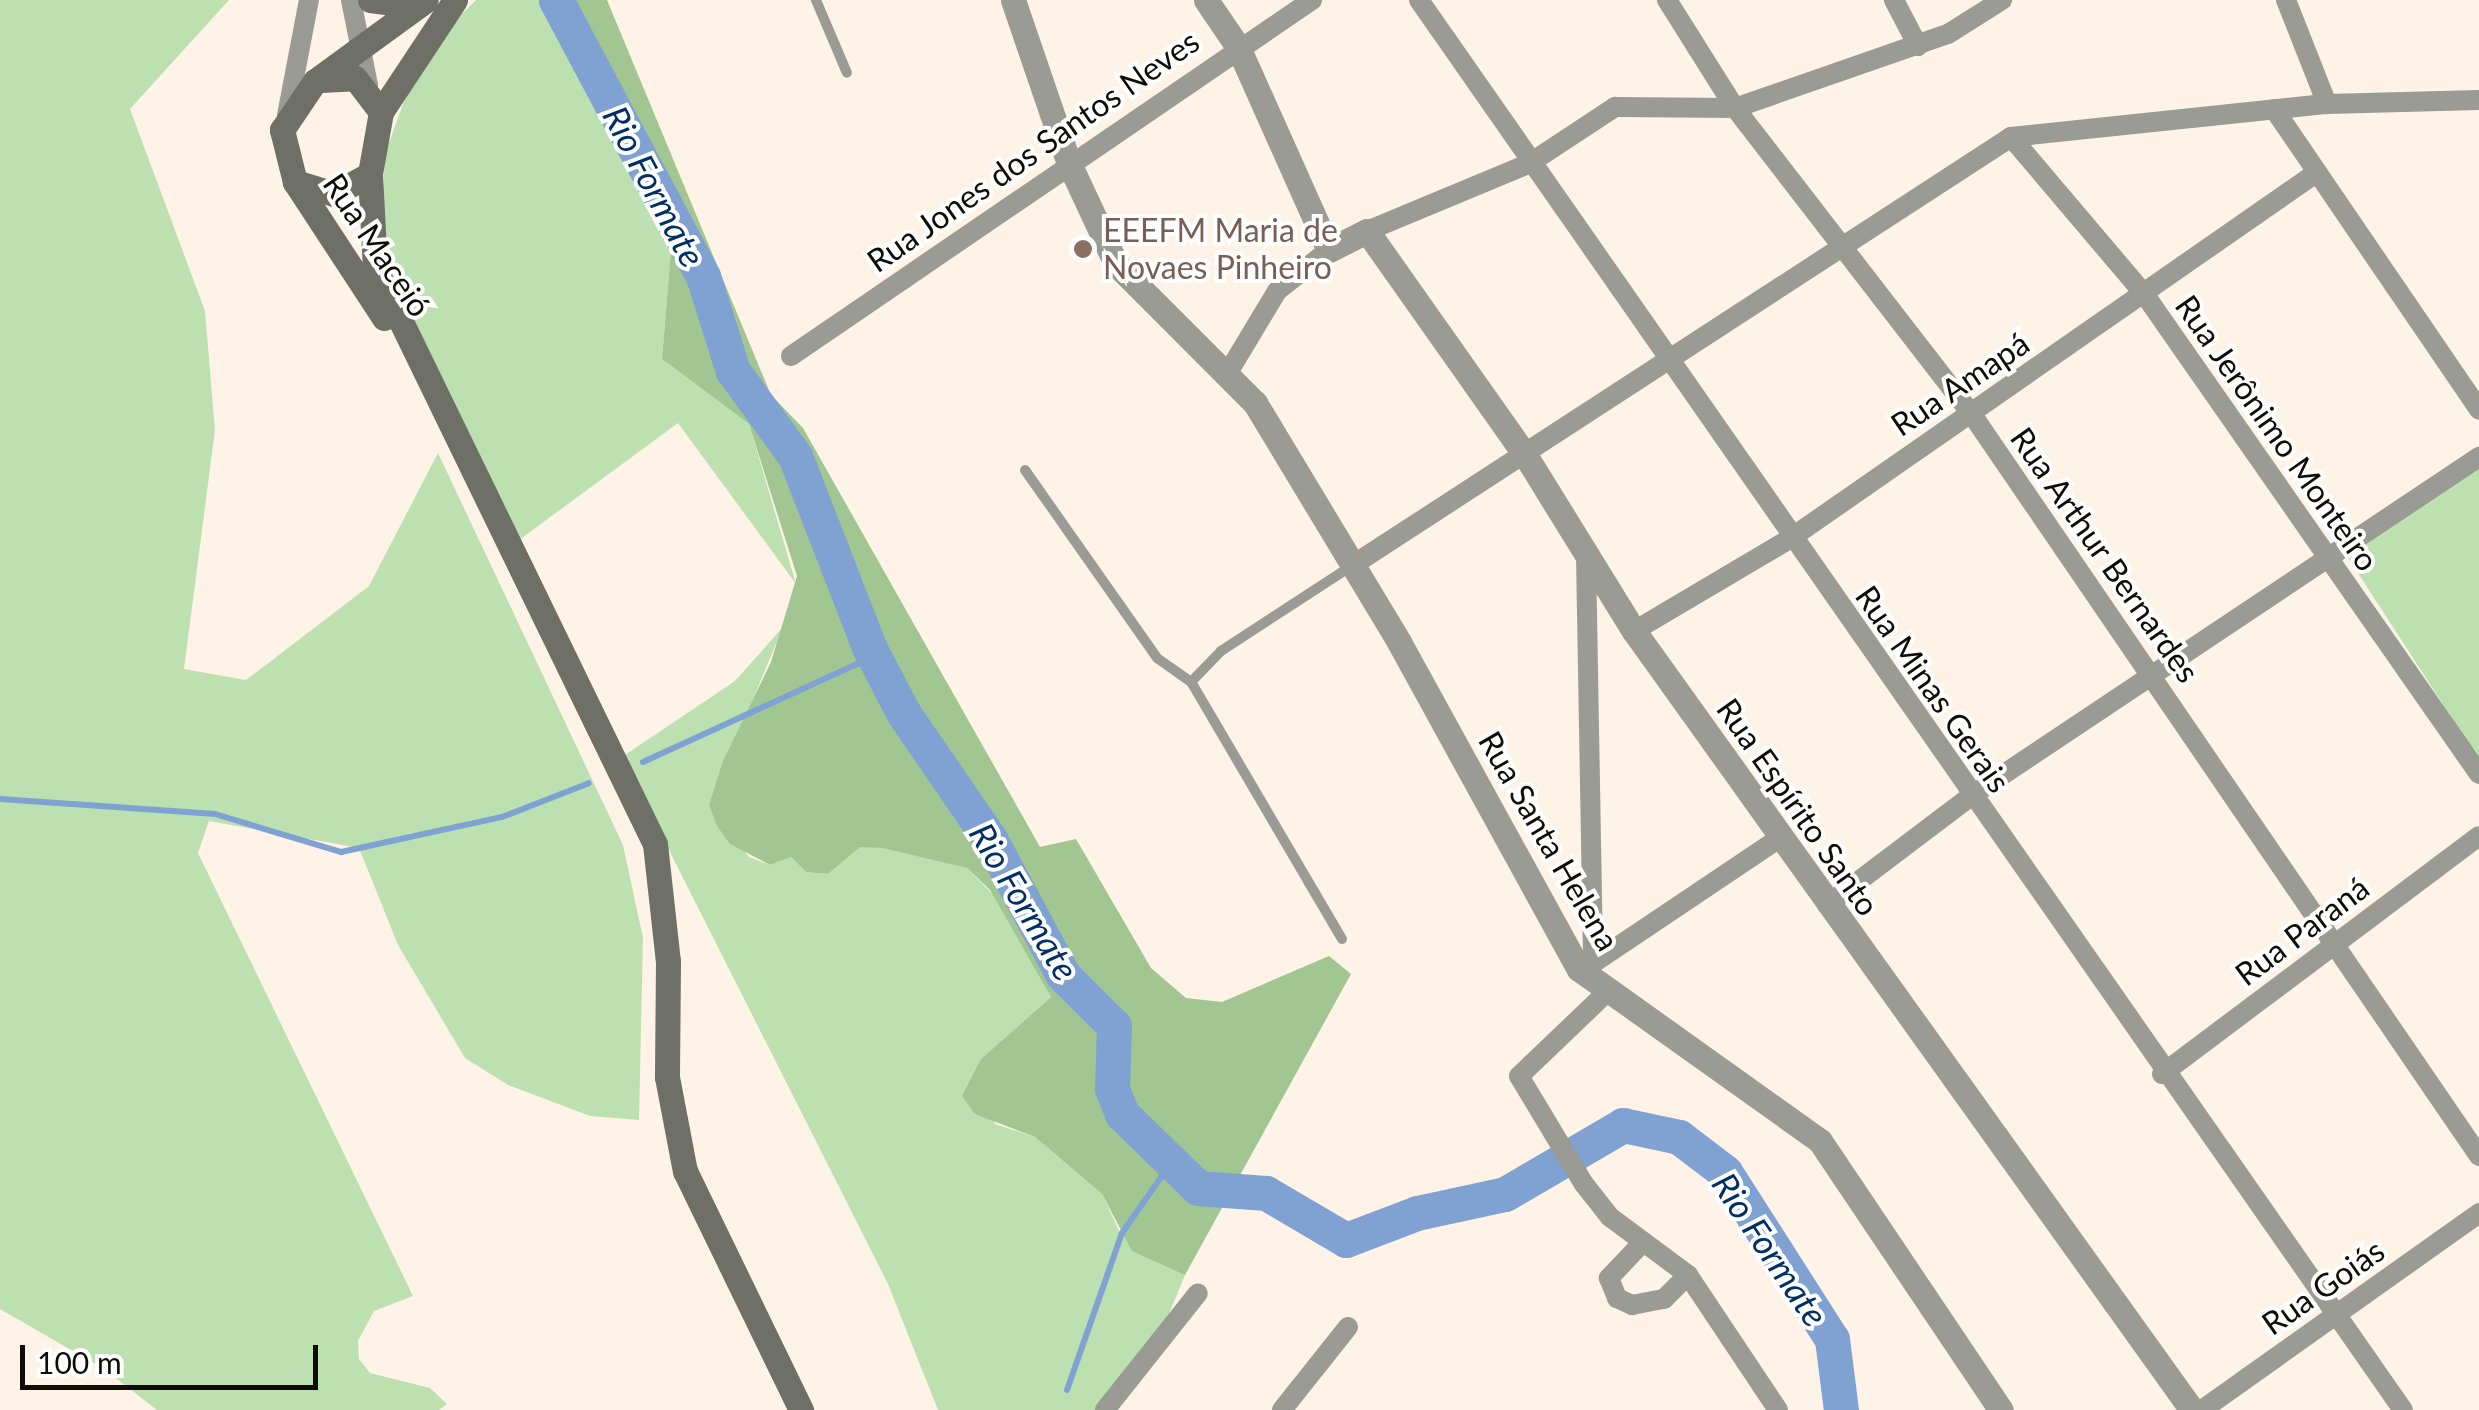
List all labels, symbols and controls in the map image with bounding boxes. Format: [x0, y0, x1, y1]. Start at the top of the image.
street label: Rua Jones dos Santos Neves [859, 21, 1207, 281]
water label: Rio Formate [595, 98, 715, 274]
street label: Rua Maceió [315, 166, 439, 324]
place label: EEEFM Maria de Novaes Pinheiro [1103, 212, 1338, 287]
marker: EEEFM Maria de Novaes Pinheiro [1072, 238, 1094, 260]
street label: Rua Jerônimo Monteiro [2167, 287, 2387, 579]
street label: Rua Amapá [1883, 324, 2037, 444]
street label: Rua Arthur Bernardes [2002, 419, 2208, 691]
street label: Rua Minas Gerais [1848, 578, 2018, 800]
street label: Rua Espírito Santo [1709, 691, 1887, 923]
street label: Rua Santa Helena [1471, 725, 1627, 957]
water label: Rio Formate [962, 815, 1088, 987]
street label: Rua Paraná [2228, 868, 2376, 994]
water label: Rio Formate [1704, 1164, 1838, 1334]
street label: Rua Goiás [2255, 1231, 2391, 1343]
scale bar [25, 1325, 322, 1387]
text: 100 m [37, 1344, 122, 1380]

